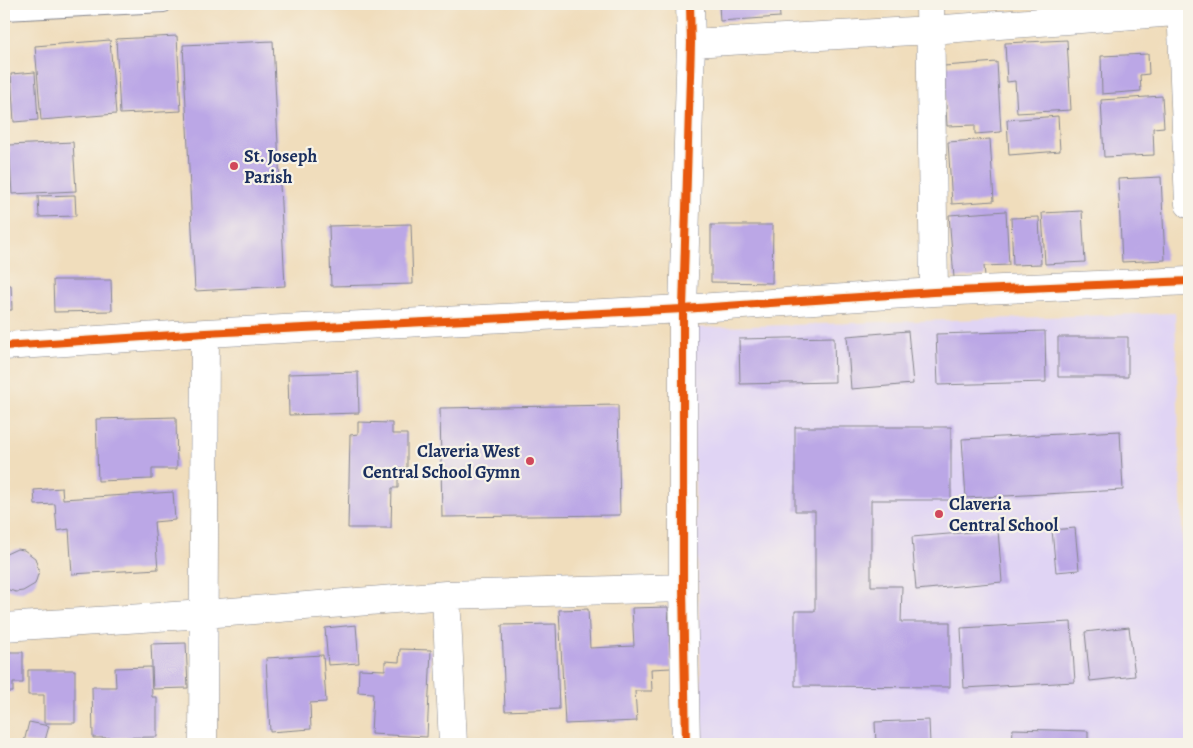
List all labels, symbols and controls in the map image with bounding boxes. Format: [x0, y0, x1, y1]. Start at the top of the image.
place label: St. Joseph Parish [244, 144, 317, 189]
marker: St. Joseph Parish [228, 160, 240, 172]
place label: Claveria West Central School Gymn [363, 439, 520, 484]
marker: Claveria West Central School Gymn [524, 455, 536, 467]
place label: Claveria Central School [949, 492, 1058, 537]
marker: Claveria Central School [933, 508, 945, 520]

